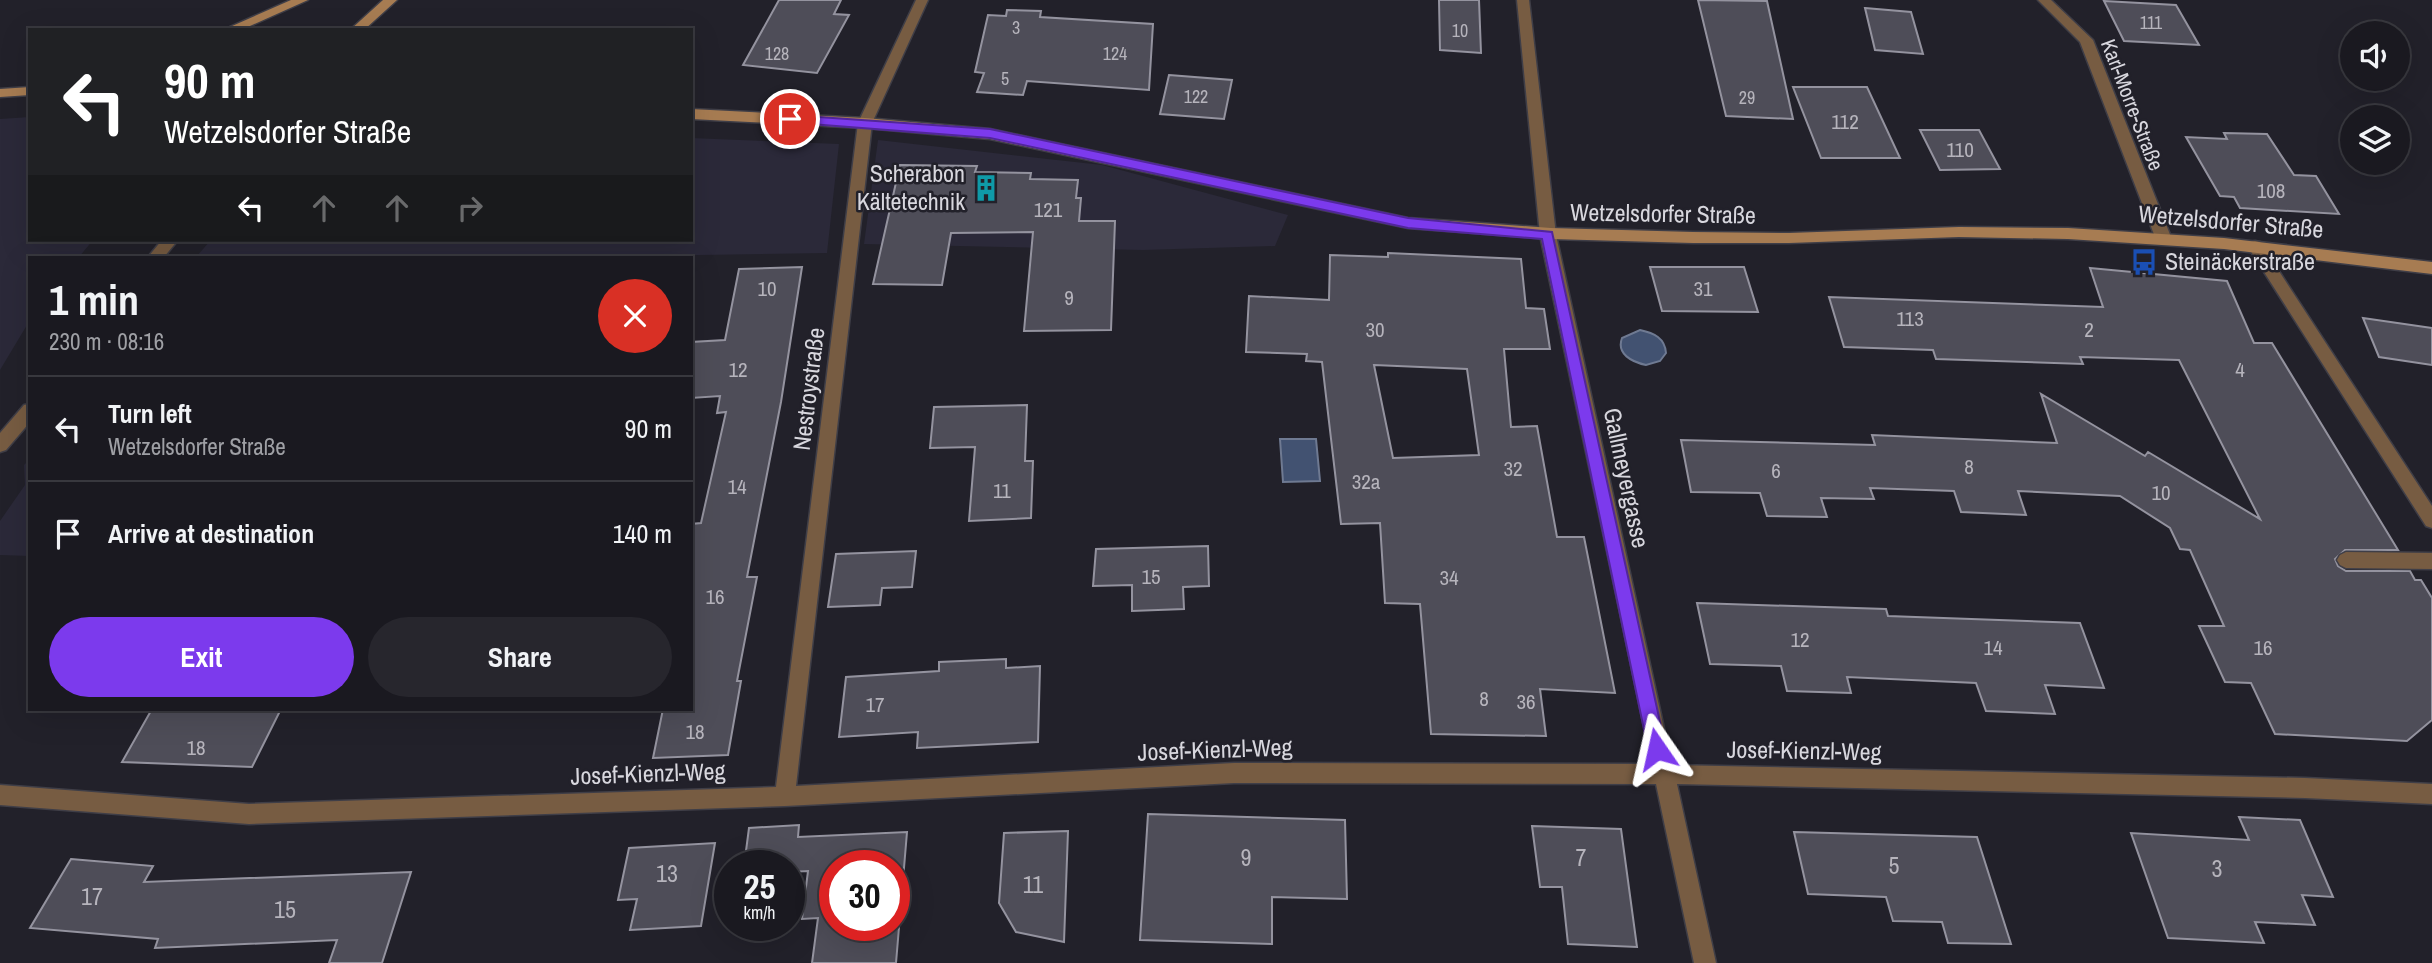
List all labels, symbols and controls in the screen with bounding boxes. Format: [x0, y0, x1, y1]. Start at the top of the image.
house number: 111 [2140, 10, 2163, 35]
house number: 3 [1012, 15, 1020, 40]
house number: 10 [1452, 18, 1468, 43]
map controls [2340, 21, 2410, 175]
button: sound [2340, 21, 2410, 91]
street label: Karl-Morre-Straße [2094, 35, 2171, 175]
house number: 128 [765, 41, 789, 66]
house number: 124 [1103, 41, 1127, 66]
text: 90 m [164, 47, 256, 113]
icon: left [49, 56, 140, 147]
house number: 5 [1001, 66, 1009, 91]
house number: 122 [1184, 84, 1208, 109]
house number: 29 [1739, 85, 1755, 110]
pin [760, 89, 820, 149]
icon: arrive [771, 100, 809, 138]
button: layers [2340, 105, 2410, 175]
house number: 112 [1831, 107, 1859, 136]
text: Wetzelsdorfer Straße [164, 110, 411, 153]
house number: 110 [1946, 135, 1974, 164]
place label: Scherabon Kältetechnik [857, 157, 965, 217]
building icon: Scherabon Kältetechnik [971, 173, 1001, 203]
house number: 108 [2257, 176, 2285, 205]
icon: left [232, 189, 270, 227]
icon: ahead [305, 189, 343, 227]
icon: ahead [378, 189, 416, 227]
icon: right [451, 189, 489, 227]
house number: 121 [1034, 195, 1063, 224]
street label: Wetzelsdorfer Straße [1570, 195, 1756, 231]
street label: Wetzelsdorfer Straße [2137, 197, 2325, 245]
place label: Steinäckerstraße [2165, 245, 2315, 277]
bus stop icon: Steinäckerstraße [2129, 247, 2159, 277]
text: 1 min [49, 272, 139, 328]
house number: 10 [757, 274, 777, 303]
house number: 31 [1693, 274, 1713, 303]
button: close [598, 279, 672, 353]
house number: 9 [1064, 283, 1074, 312]
house number: 113 [1896, 304, 1924, 333]
house number: 30 [1365, 315, 1385, 344]
house number: 2 [2084, 315, 2094, 344]
text: 230 m · 08:16 [49, 326, 164, 357]
street label: Nestroystraße [785, 326, 831, 452]
house number: 12 [728, 355, 748, 384]
house number: 4 [2235, 355, 2245, 384]
text: Turn left [108, 396, 192, 431]
street label: Gallmeyergasse [1597, 405, 1657, 551]
icon: left [49, 410, 87, 448]
text: 90 m [625, 411, 672, 446]
text: Wetzelsdorfer Straße [108, 431, 286, 462]
house number: 8 [1964, 452, 1974, 481]
house number: 32 [1503, 454, 1523, 483]
house number: 6 [1771, 456, 1781, 485]
house number: 32a [1352, 467, 1381, 496]
house number: 14 [727, 472, 747, 501]
house number: 11 [993, 476, 1011, 505]
house number: 10 [2151, 478, 2171, 507]
icon: arrive [49, 515, 87, 553]
text: Arrive at destination [108, 516, 314, 551]
text: 140 m [613, 516, 672, 551]
house number: 15 [1141, 562, 1161, 591]
house number: 34 [1439, 563, 1459, 592]
house number: 16 [705, 582, 725, 611]
button: Exit [49, 617, 354, 697]
button: Share [368, 617, 672, 697]
house number: 12 [1790, 625, 1810, 654]
house number: 14 [1983, 633, 2003, 662]
house number: 16 [2253, 633, 2273, 662]
house number: 8 [1479, 684, 1489, 713]
house number: 36 [1516, 687, 1536, 716]
house number: 17 [865, 690, 885, 719]
position arrow [1620, 712, 1694, 786]
house number: 18 [685, 717, 705, 746]
street label: Josef-Kienzl-Weg [1137, 730, 1293, 768]
house number: 18 [186, 733, 206, 762]
street label: Josef-Kienzl-Weg [1726, 733, 1882, 767]
street label: Josef-Kienzl-Weg [570, 754, 726, 792]
house number: 9 [1241, 841, 1251, 873]
house number: 7 [1576, 841, 1587, 873]
house number: 5 [1889, 849, 1900, 881]
speed limit sign: 30 [819, 850, 910, 941]
house number: 3 [2212, 852, 2222, 884]
house number: 13 [656, 857, 678, 889]
text: 25 [744, 863, 775, 910]
house number: 11 [1023, 868, 1043, 900]
house number: 17 [81, 880, 103, 912]
house number: 15 [274, 893, 296, 925]
text: km/h [744, 900, 776, 925]

